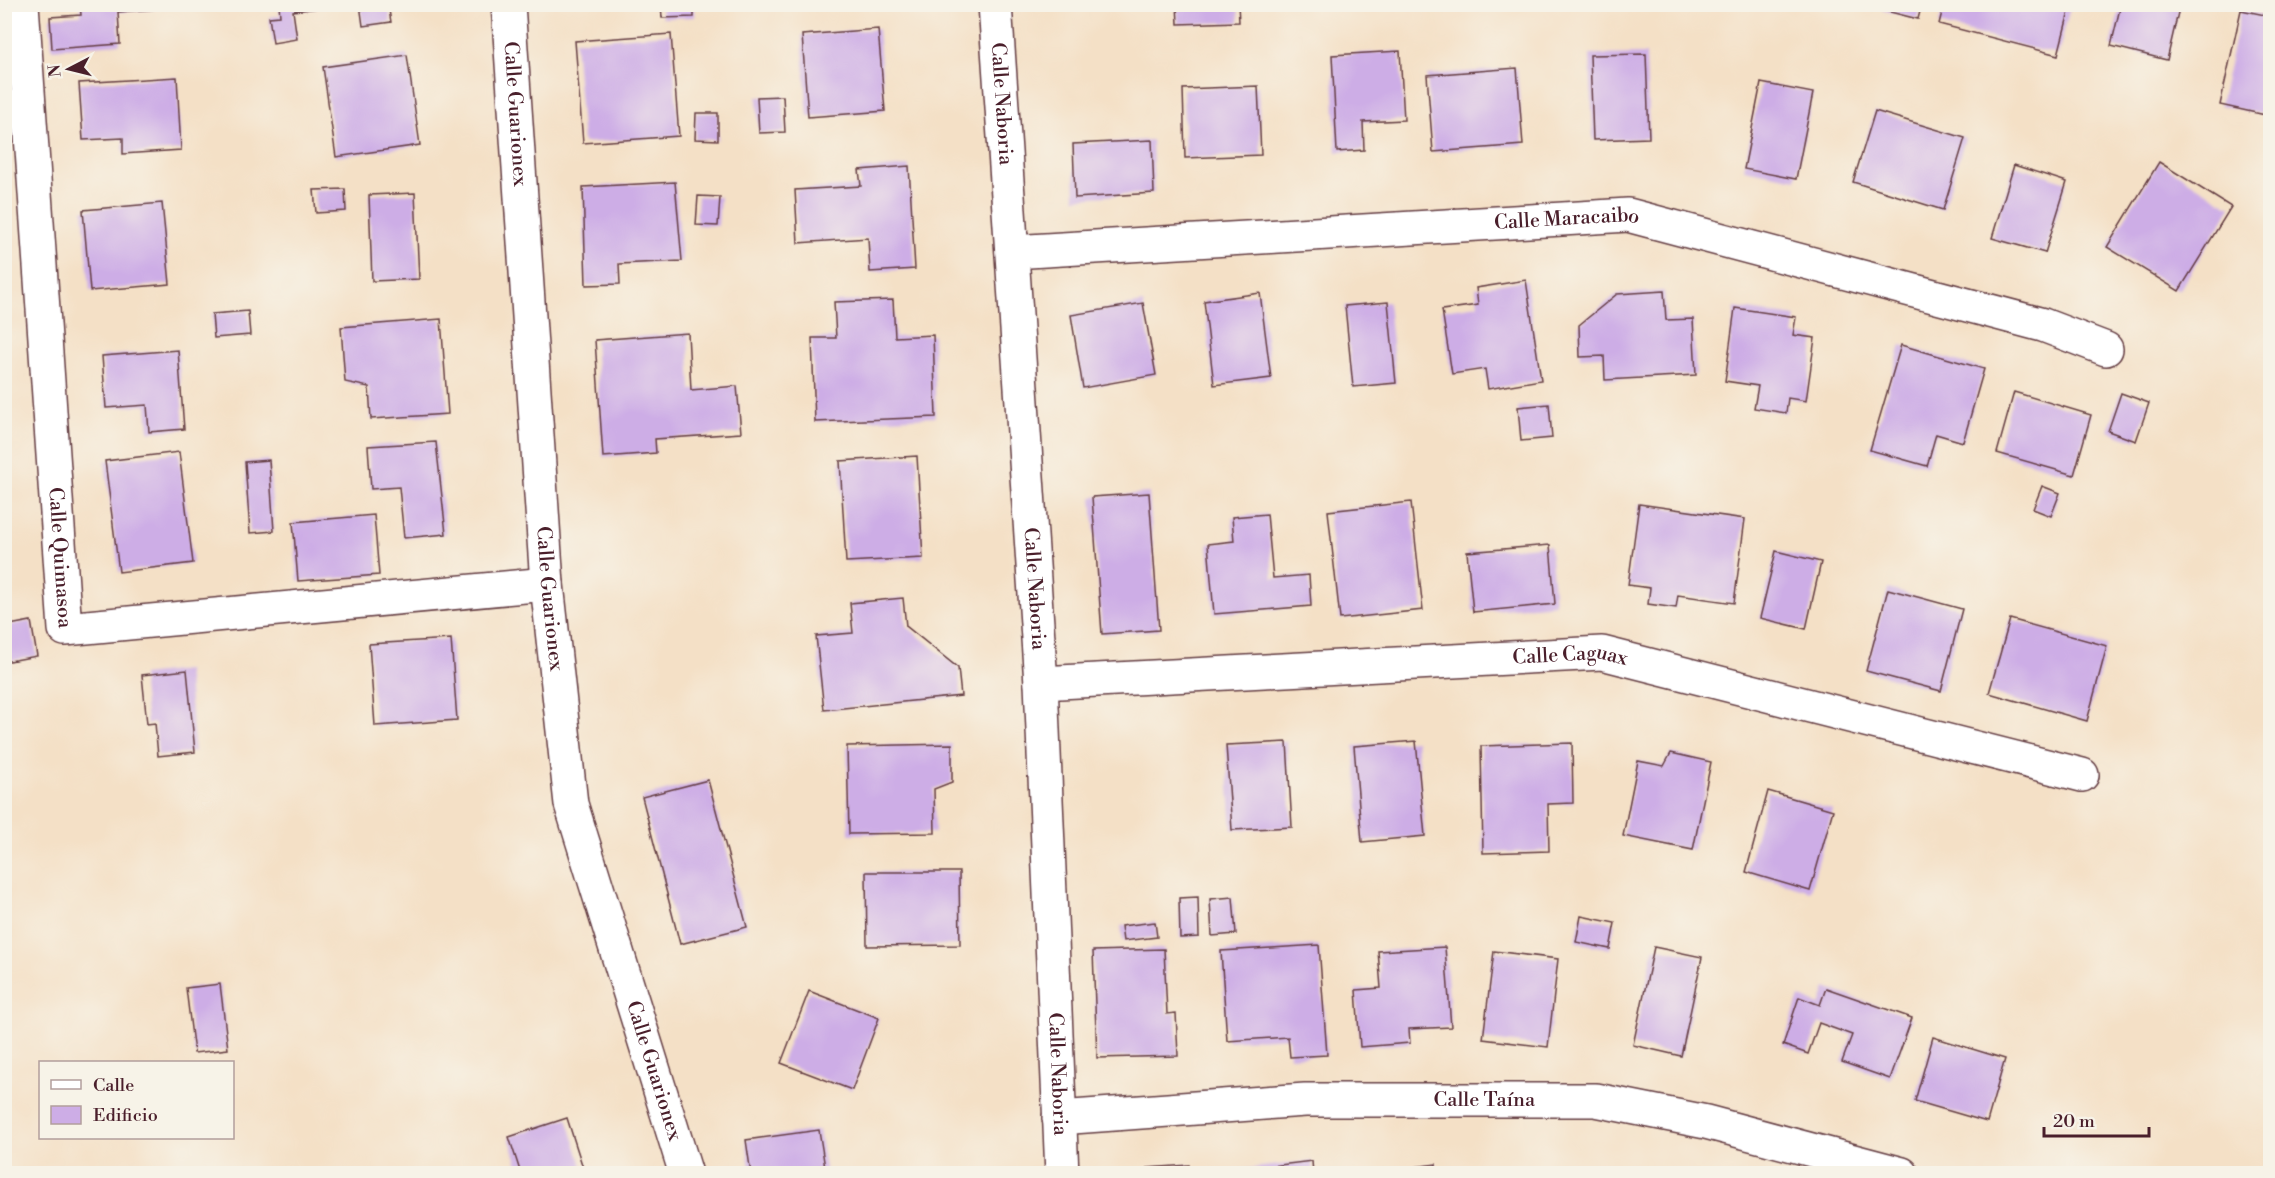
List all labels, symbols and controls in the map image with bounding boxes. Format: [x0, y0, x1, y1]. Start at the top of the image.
north arrow [39, 39, 99, 99]
street label: Calle Guarionex [498, 40, 533, 188]
street label: Calle Naboria [985, 42, 1018, 167]
text: N [44, 63, 66, 78]
street label: Calle Maracaibo [1493, 202, 1643, 236]
street label: Calle Quimasoa [43, 486, 77, 630]
street label: Calle Guarionex [531, 525, 569, 673]
street label: Calle Naboria [1018, 526, 1051, 652]
street label: Calle Caguax [1512, 640, 1631, 672]
street label: Calle Guarionex [620, 998, 688, 1145]
street label: Calle Naboria [1043, 1012, 1073, 1137]
legend [39, 1061, 234, 1139]
text: Calle [93, 1074, 134, 1097]
street label: Calle Taína [1434, 1088, 1536, 1113]
scale bar [2044, 1100, 2149, 1138]
text: Edificio [93, 1104, 158, 1127]
text: 20 m [2053, 1110, 2095, 1133]

